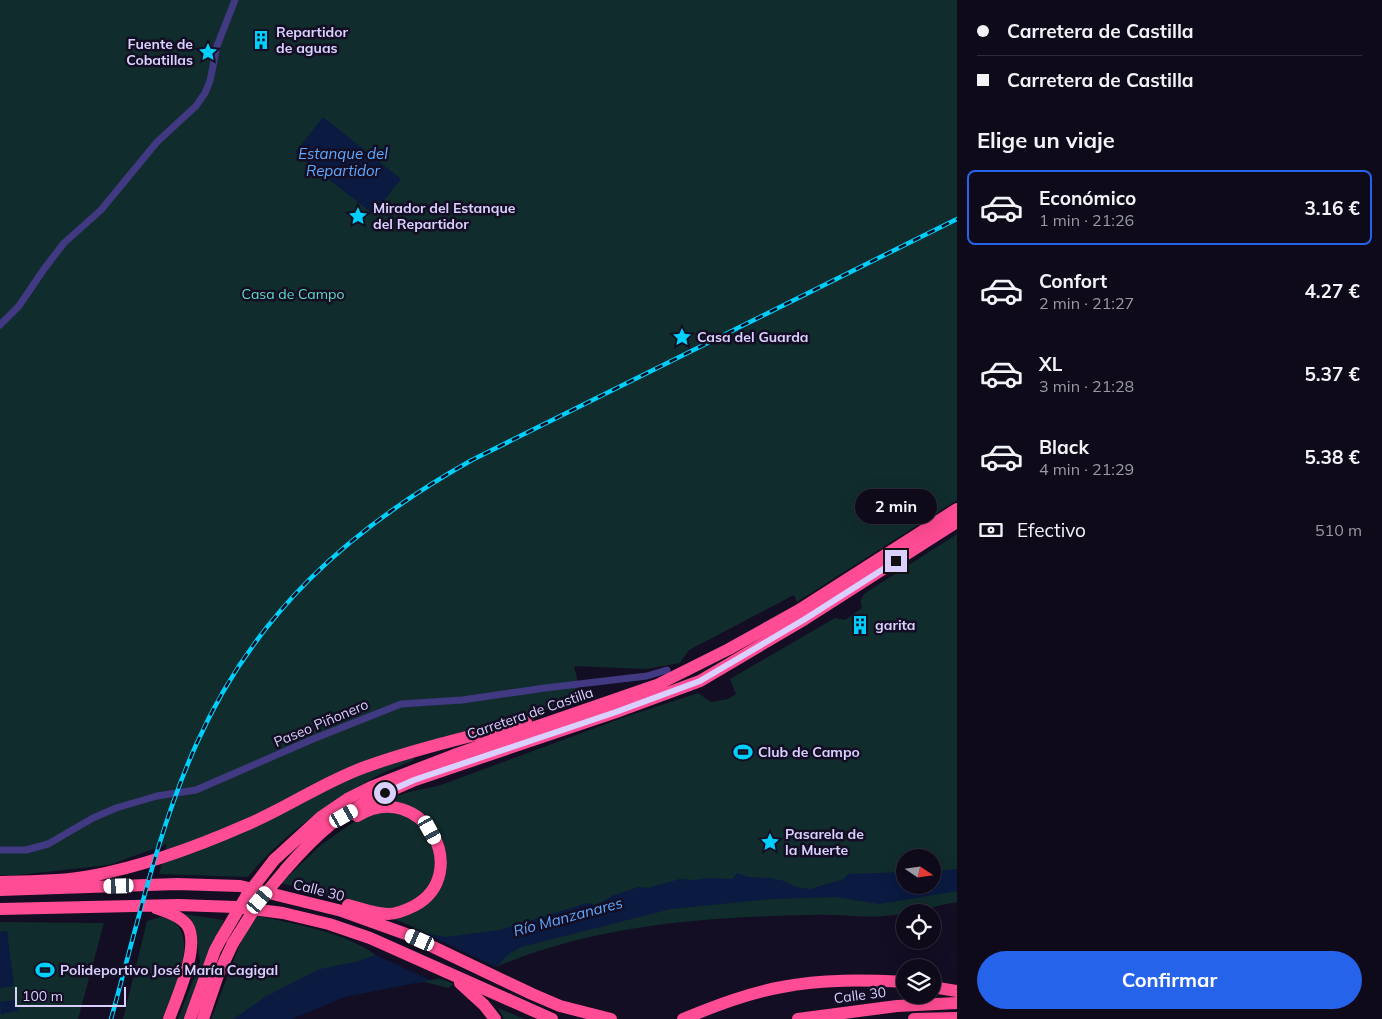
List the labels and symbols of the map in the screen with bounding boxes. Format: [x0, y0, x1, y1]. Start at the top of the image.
place label: Repartidor de aguas [276, 23, 348, 57]
building icon: Repartidor de aguas [250, 29, 272, 51]
place label: Fuente de Cobatillas [126, 35, 193, 69]
place icon: Fuente de Cobatillas [197, 41, 219, 63]
water label: Estanque del Repartidor [298, 144, 388, 180]
place label: Mirador del Estanque del Repartidor [373, 199, 516, 233]
place icon: Mirador del Estanque del Repartidor [347, 205, 369, 227]
park label: Casa de Campo [242, 285, 344, 303]
place icon: Casa del Guarda [671, 326, 693, 348]
place label: Casa del Guarda [697, 328, 809, 346]
callout: 2 min [855, 488, 937, 524]
route end [885, 550, 907, 572]
building icon: garita [849, 614, 871, 636]
place label: garita [875, 616, 916, 634]
street label: Carretera de Castilla [464, 683, 596, 743]
street label: Paseo Piñonero [271, 695, 371, 751]
sports icon: Club de Campo [732, 741, 754, 763]
place label: Club de Campo [758, 743, 860, 761]
route start [374, 782, 396, 804]
car [327, 802, 360, 830]
car [416, 813, 443, 847]
place label: Pasarela de la Muerte [785, 825, 864, 859]
place icon: Pasarela de la Muerte [759, 831, 781, 853]
north arrow [896, 849, 941, 894]
street label: Calle 30 [291, 875, 347, 905]
car [103, 878, 134, 894]
car [244, 884, 275, 916]
water label: Río Manzanares [511, 893, 625, 940]
car [403, 927, 436, 953]
sports icon: Polideportivo José María Cagigal [34, 959, 56, 981]
place label: Polideportivo José María Cagigal [60, 961, 278, 979]
street label: Calle 30 [833, 983, 887, 1007]
scale bar [15, 984, 126, 1007]

